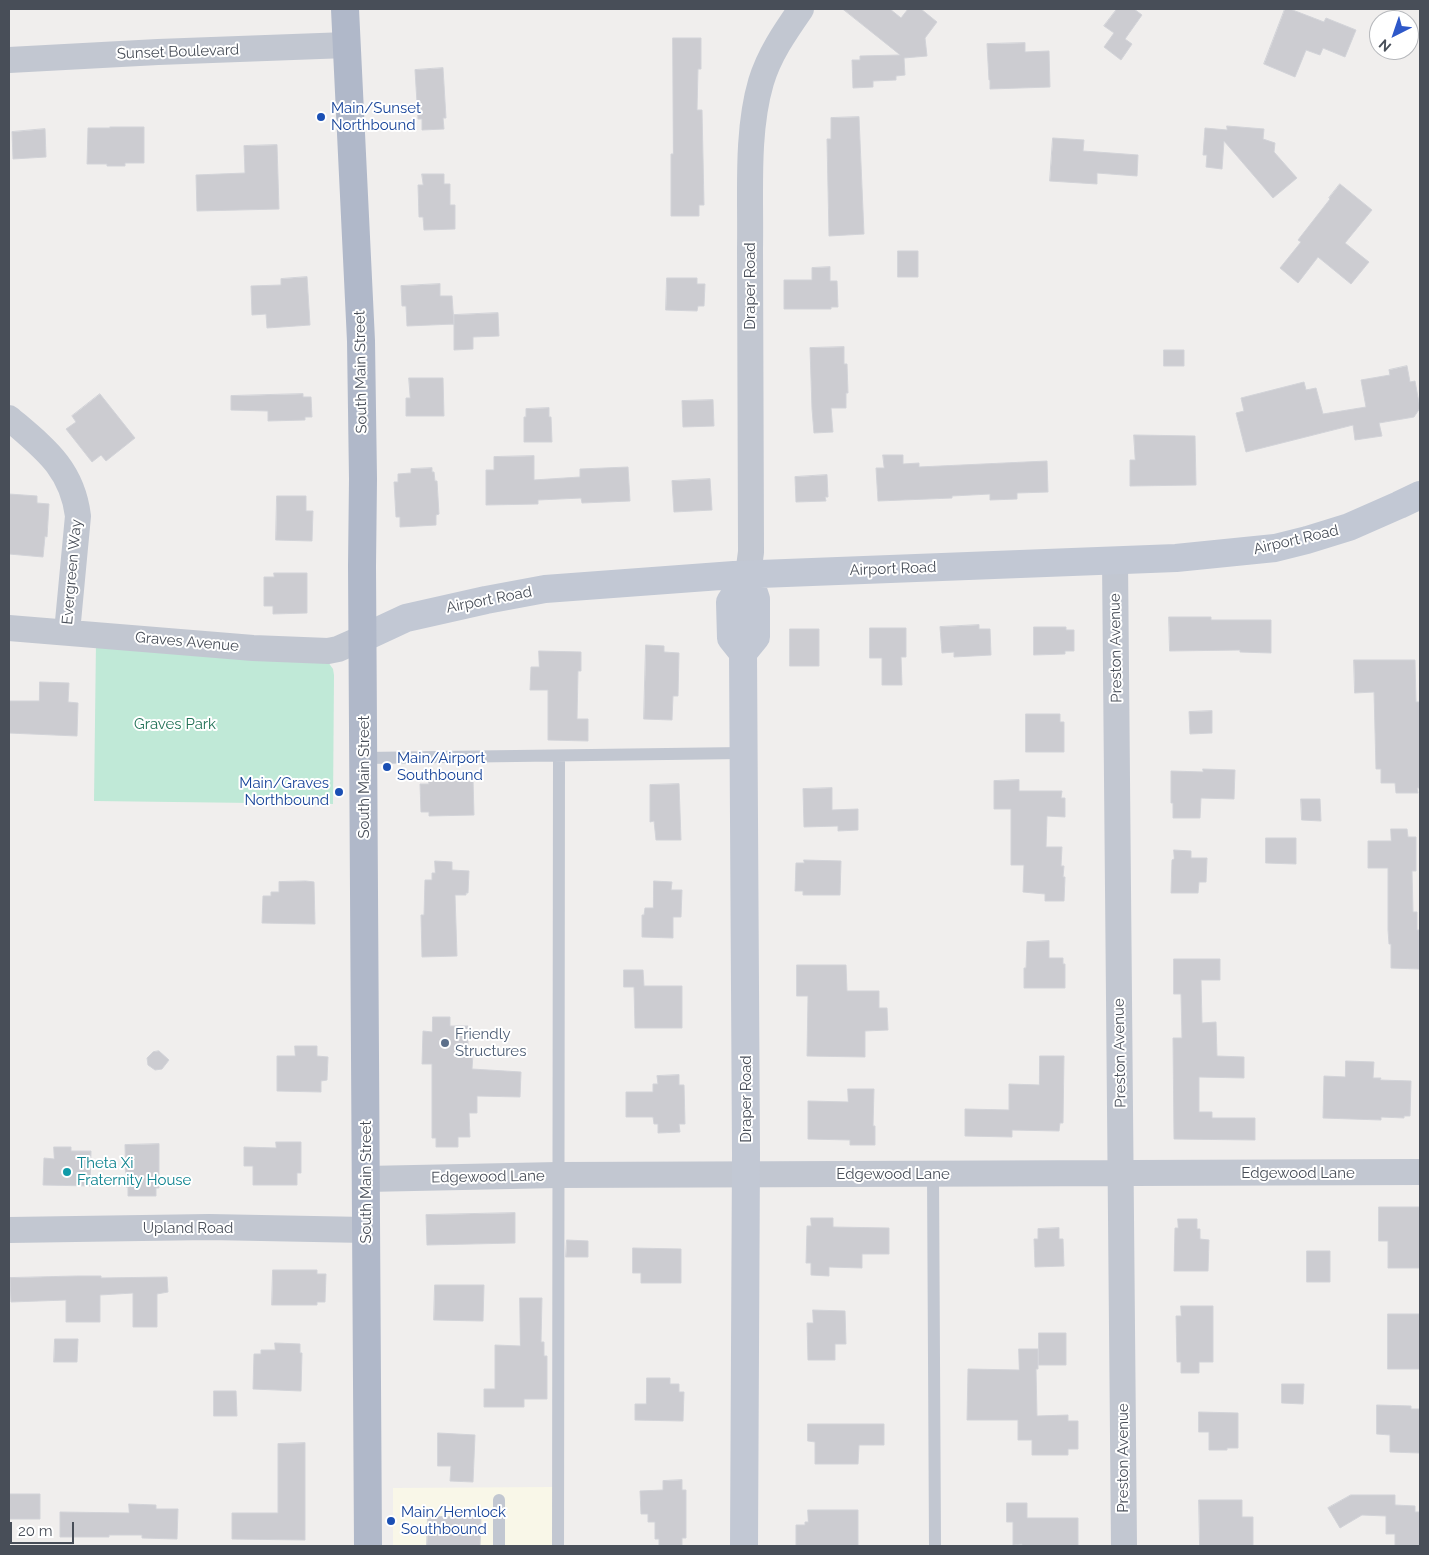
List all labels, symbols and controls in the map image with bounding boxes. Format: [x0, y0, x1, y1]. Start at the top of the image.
north arrow [1369, 10, 1419, 60]
text: N [1376, 36, 1394, 55]
street label: Sunset Boulevard [116, 41, 240, 63]
place label: Main/Sunset Northbound [331, 99, 421, 134]
marker: Main/Sunset Northbound [315, 111, 327, 123]
street label: Draper Road [741, 242, 759, 330]
street label: South Main Street [351, 310, 371, 434]
street label: Evergreen Way [58, 518, 86, 626]
street label: Airport Road [1252, 521, 1340, 559]
street label: Airport Road [849, 558, 937, 580]
street label: Airport Road [445, 583, 533, 617]
street label: Preston Avenue [1106, 593, 1126, 703]
street label: Graves Avenue [134, 628, 240, 656]
park label: Graves Park [134, 715, 216, 733]
street label: South Main Street [355, 715, 373, 839]
place label: Main/Airport Southbound [397, 749, 485, 784]
marker: Main/Airport Southbound [381, 761, 393, 773]
place label: Main/Graves Northbound [239, 774, 329, 809]
marker: Main/Graves Northbound [333, 786, 345, 798]
street label: Preston Avenue [1110, 998, 1130, 1108]
place label: Friendly Structures [455, 1025, 526, 1060]
marker: Friendly Structures [439, 1037, 451, 1049]
street label: Draper Road [737, 1055, 755, 1143]
street label: South Main Street [357, 1120, 375, 1244]
place label: Theta Xi Fraternity House [77, 1154, 191, 1189]
street label: Edgewood Lane [1241, 1164, 1355, 1182]
street label: Edgewood Lane [836, 1165, 950, 1183]
marker: Theta Xi Fraternity House [61, 1166, 73, 1178]
street label: Edgewood Lane [431, 1167, 545, 1187]
street label: Upland Road [143, 1219, 233, 1237]
street label: Preston Avenue [1114, 1403, 1132, 1513]
place label: Main/Hemlock Southbound [401, 1503, 506, 1538]
scale bar [12, 1512, 76, 1544]
marker: Main/Hemlock Southbound [385, 1515, 397, 1527]
text: 20 m [18, 1522, 53, 1540]

